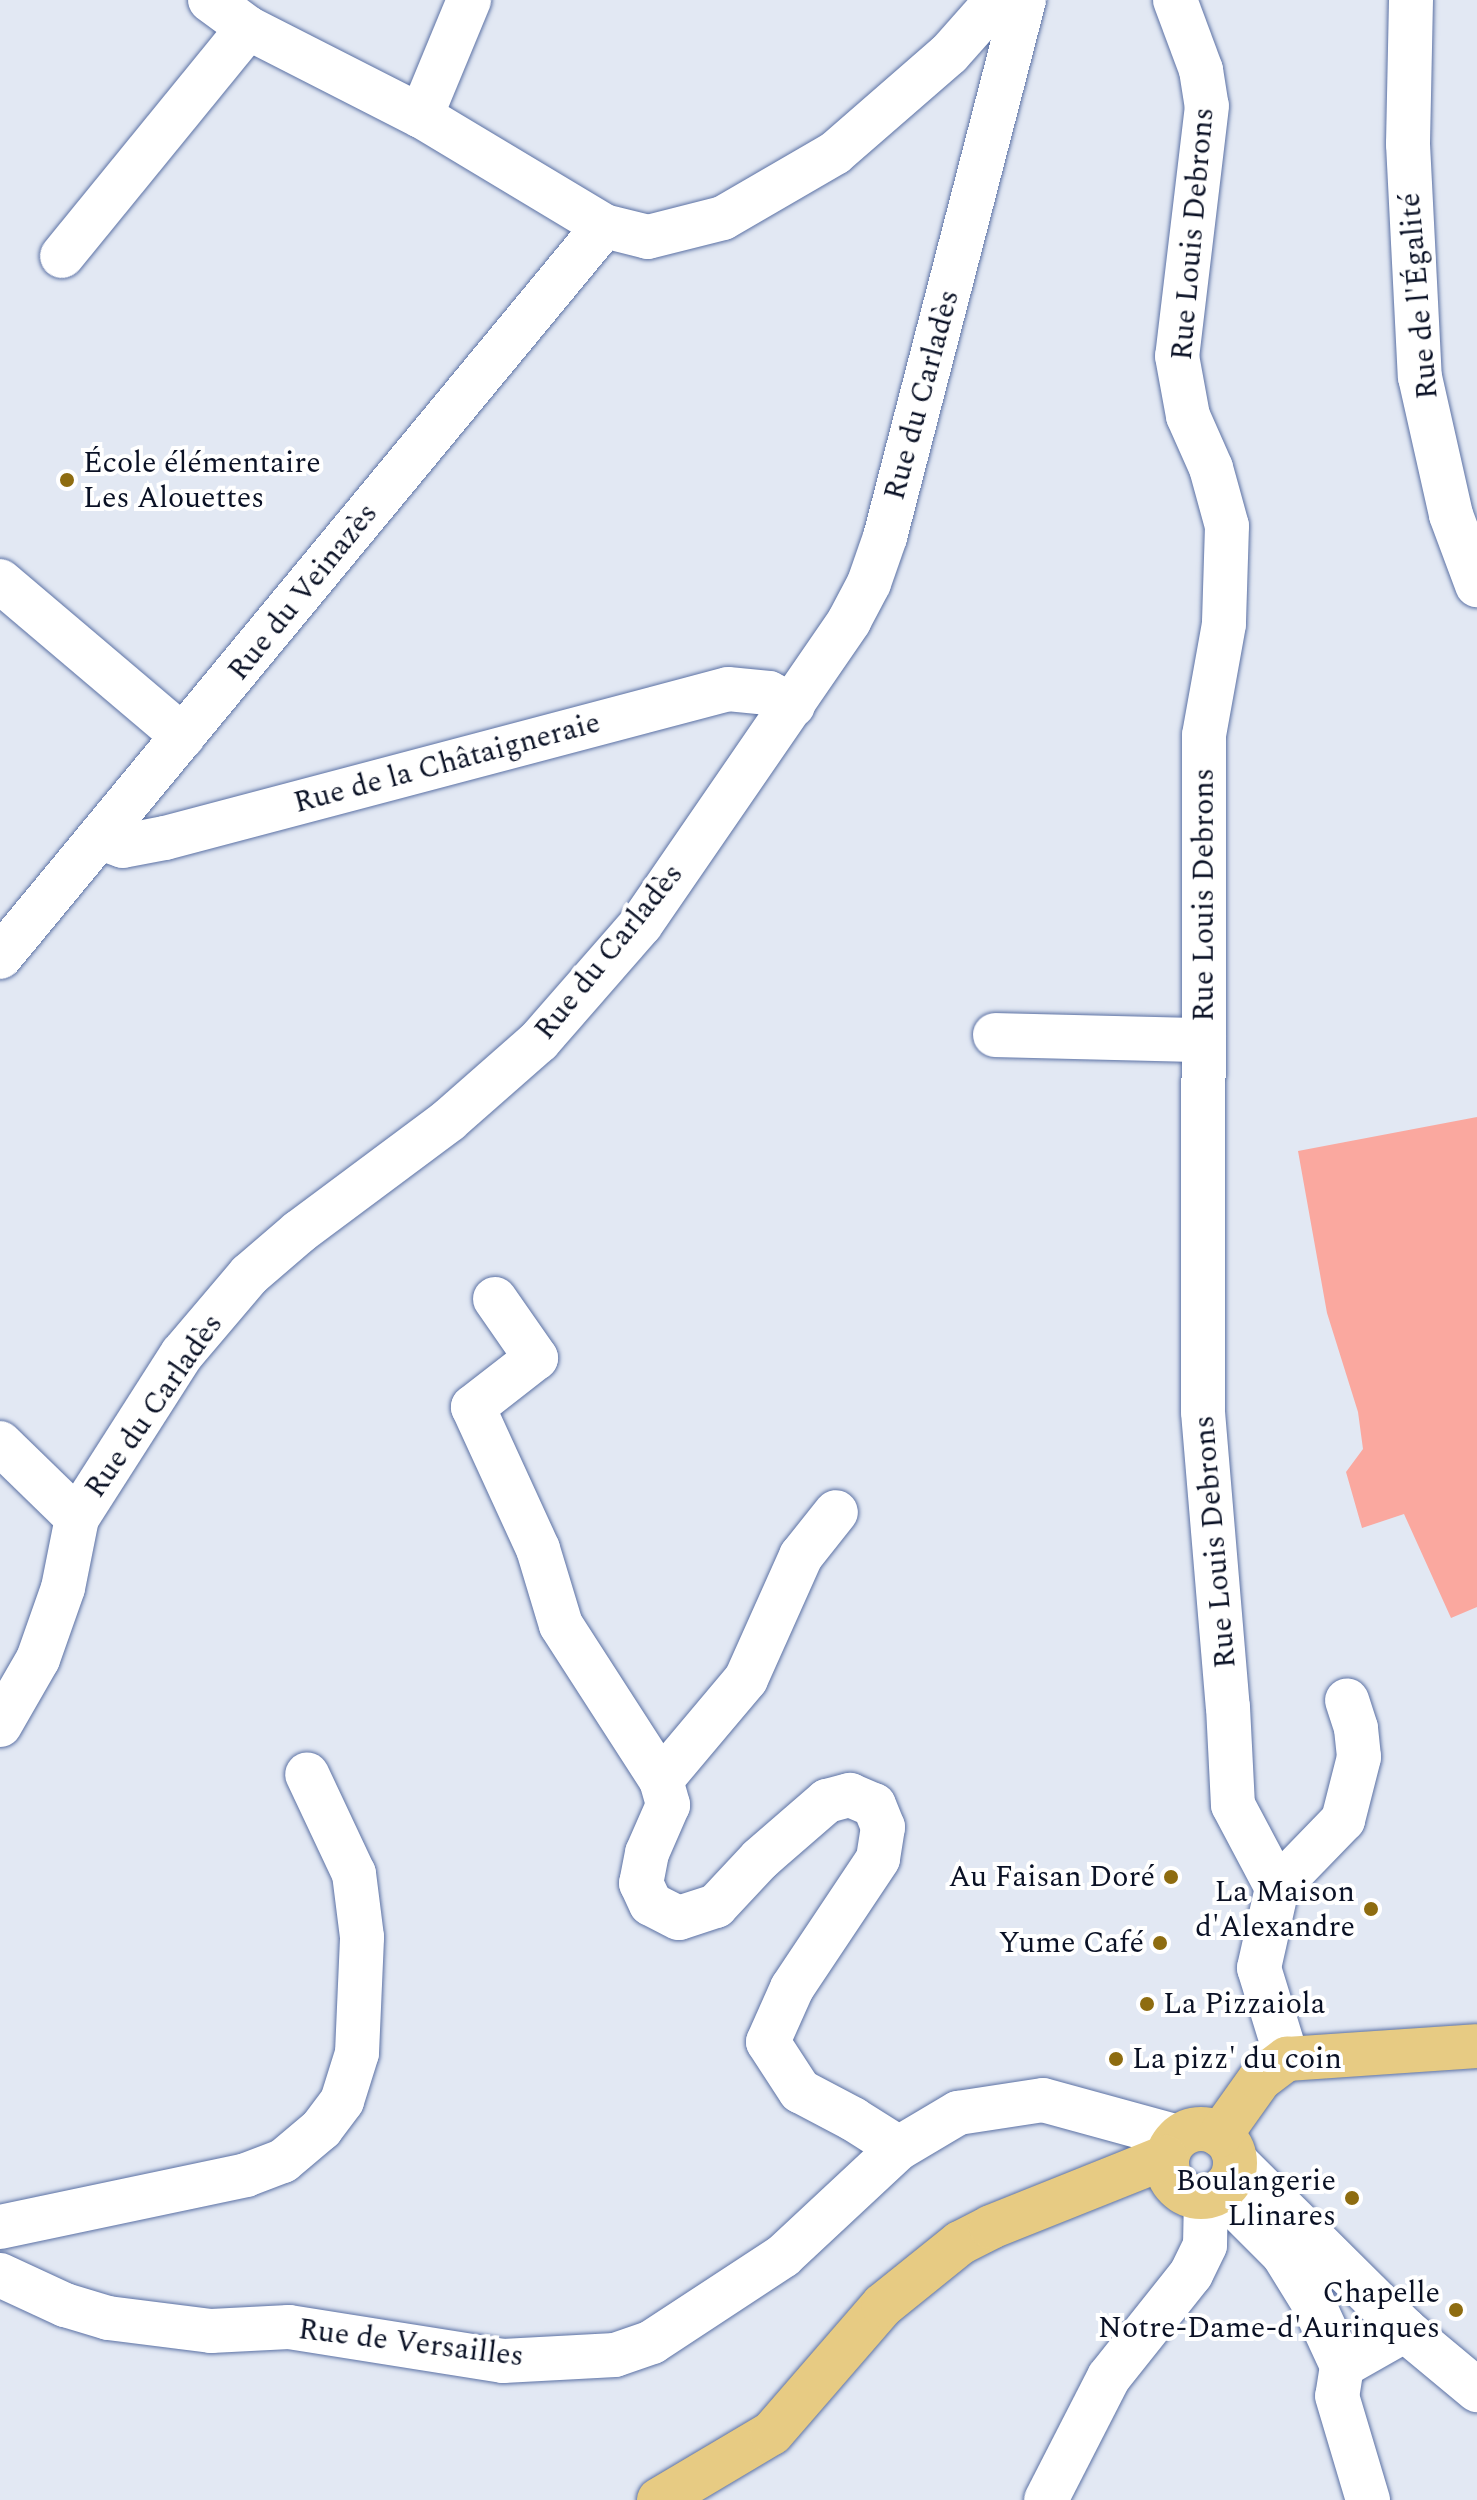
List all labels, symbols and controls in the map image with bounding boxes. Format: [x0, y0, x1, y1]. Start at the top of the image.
street label: Rue Louis Debrons [1164, 106, 1222, 362]
street label: Rue de l'Égalité [1392, 191, 1446, 401]
street label: Rue du Carladès [877, 286, 967, 504]
place label: École élémentaire Les Alouettes [83, 445, 321, 516]
marker: École élémentaire Les Alouettes [58, 471, 76, 489]
street label: Rue du Veinazès [221, 496, 385, 688]
street label: Rue de la Châtaigneraie [290, 705, 604, 821]
street label: Rue Louis Debrons [1186, 768, 1222, 1022]
street label: Rue du Carladès [527, 857, 691, 1047]
street label: Rue du Carladès [77, 1307, 231, 1505]
street label: Rue Louis Debrons [1186, 1414, 1244, 1670]
place label: Au Faisan Doré [948, 1859, 1155, 1895]
marker: Au Faisan Doré [1162, 1868, 1180, 1886]
place label: La Maison d'Alexandre [1195, 1874, 1355, 1944]
marker: La Maison d'Alexandre [1362, 1900, 1380, 1918]
place label: Yume Café [998, 1925, 1144, 1961]
marker: Yume Café [1151, 1934, 1169, 1952]
place label: La Pizzaiola [1163, 1986, 1325, 2022]
marker: La Pizzaiola [1138, 1995, 1156, 2013]
place label: La pizz' du coin [1132, 2041, 1342, 2077]
marker: La pizz' du coin [1107, 2050, 1125, 2068]
place label: Boulangerie Llinares [1176, 2163, 1336, 2234]
marker: Boulangerie Llinares [1343, 2189, 1361, 2207]
place label: Chapelle Notre-Dame-d'Aurinques [1098, 2275, 1440, 2346]
marker: Chapelle Notre-Dame-d'Aurinques [1447, 2301, 1465, 2319]
street label: Rue de Versailles [296, 2311, 526, 2375]

